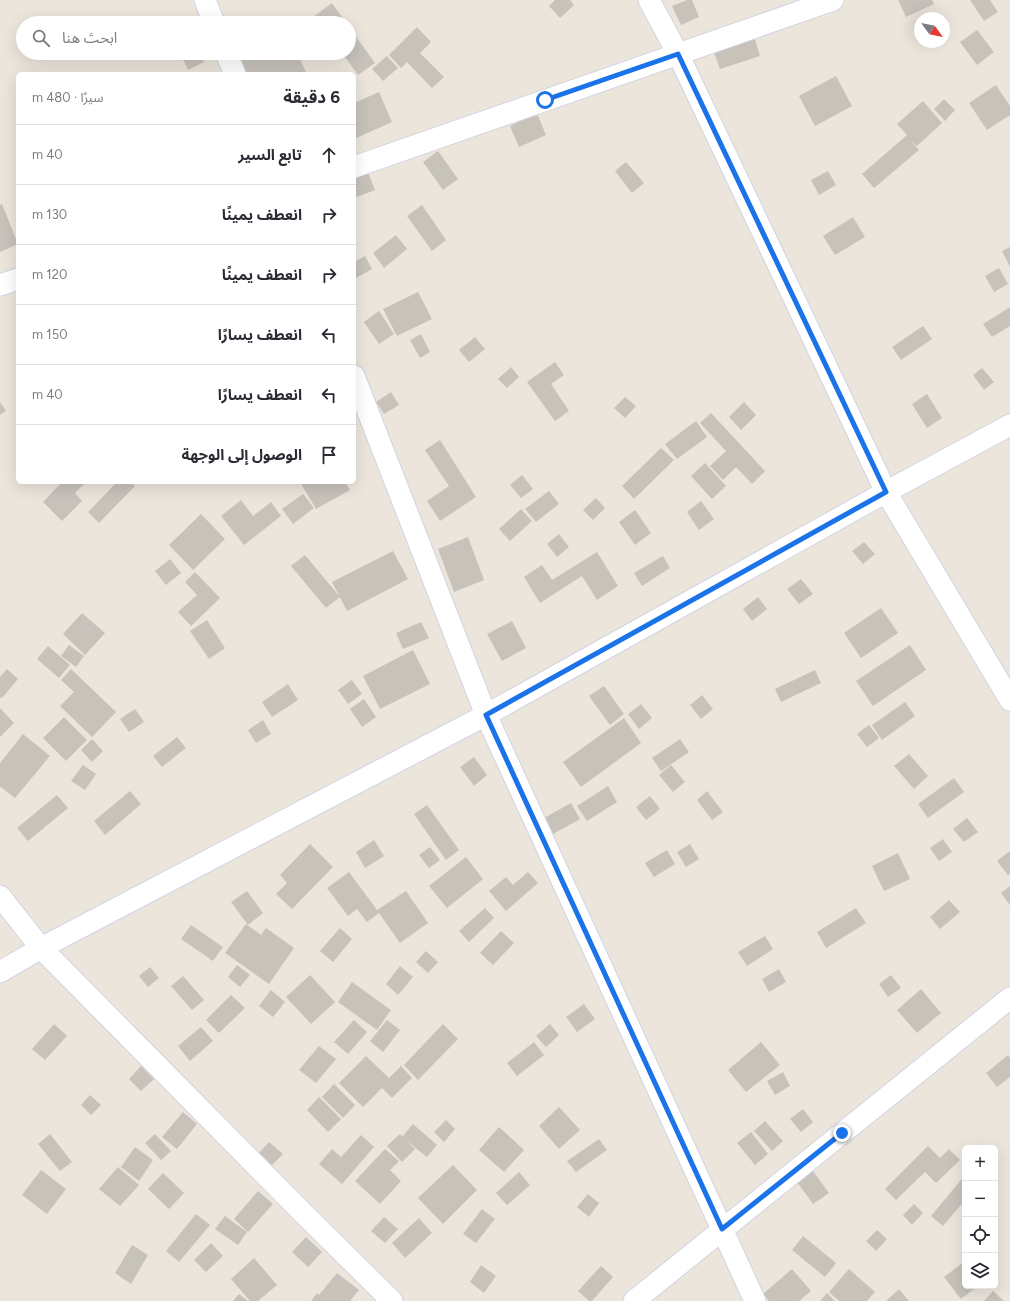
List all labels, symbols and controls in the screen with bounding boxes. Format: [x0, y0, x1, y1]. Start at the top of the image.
north arrow [914, 12, 950, 48]
search box [16, 16, 356, 60]
icon: search [30, 27, 52, 49]
text: ابحث هنا [62, 29, 117, 47]
text: 6 دقيقة [283, 87, 340, 107]
text: سيرًا · 480 m [32, 90, 103, 105]
route start [536, 91, 554, 109]
icon: ahead [318, 144, 340, 166]
text: تابع السير [238, 146, 302, 164]
text: 40 m [32, 147, 63, 162]
icon: right [318, 204, 340, 226]
text: انعطف يمينًا [222, 206, 302, 224]
text: 130 m [32, 207, 67, 222]
icon: right [318, 264, 340, 286]
text: انعطف يمينًا [222, 266, 302, 284]
text: 120 m [32, 267, 67, 282]
icon: left [318, 324, 340, 346]
text: انعطف يسارًا [218, 326, 302, 344]
text: 150 m [32, 327, 67, 342]
icon: left [318, 384, 340, 406]
text: انعطف يسارًا [218, 386, 302, 404]
text: 40 m [32, 387, 63, 402]
icon: arrive [318, 444, 340, 466]
text: الوصول إلى الوجهة [182, 446, 302, 464]
route end [833, 1124, 851, 1142]
map controls [962, 1145, 998, 1289]
button: + [962, 1145, 998, 1181]
button: − [962, 1181, 998, 1217]
button: locate [962, 1217, 998, 1253]
button: layers [962, 1253, 998, 1289]

